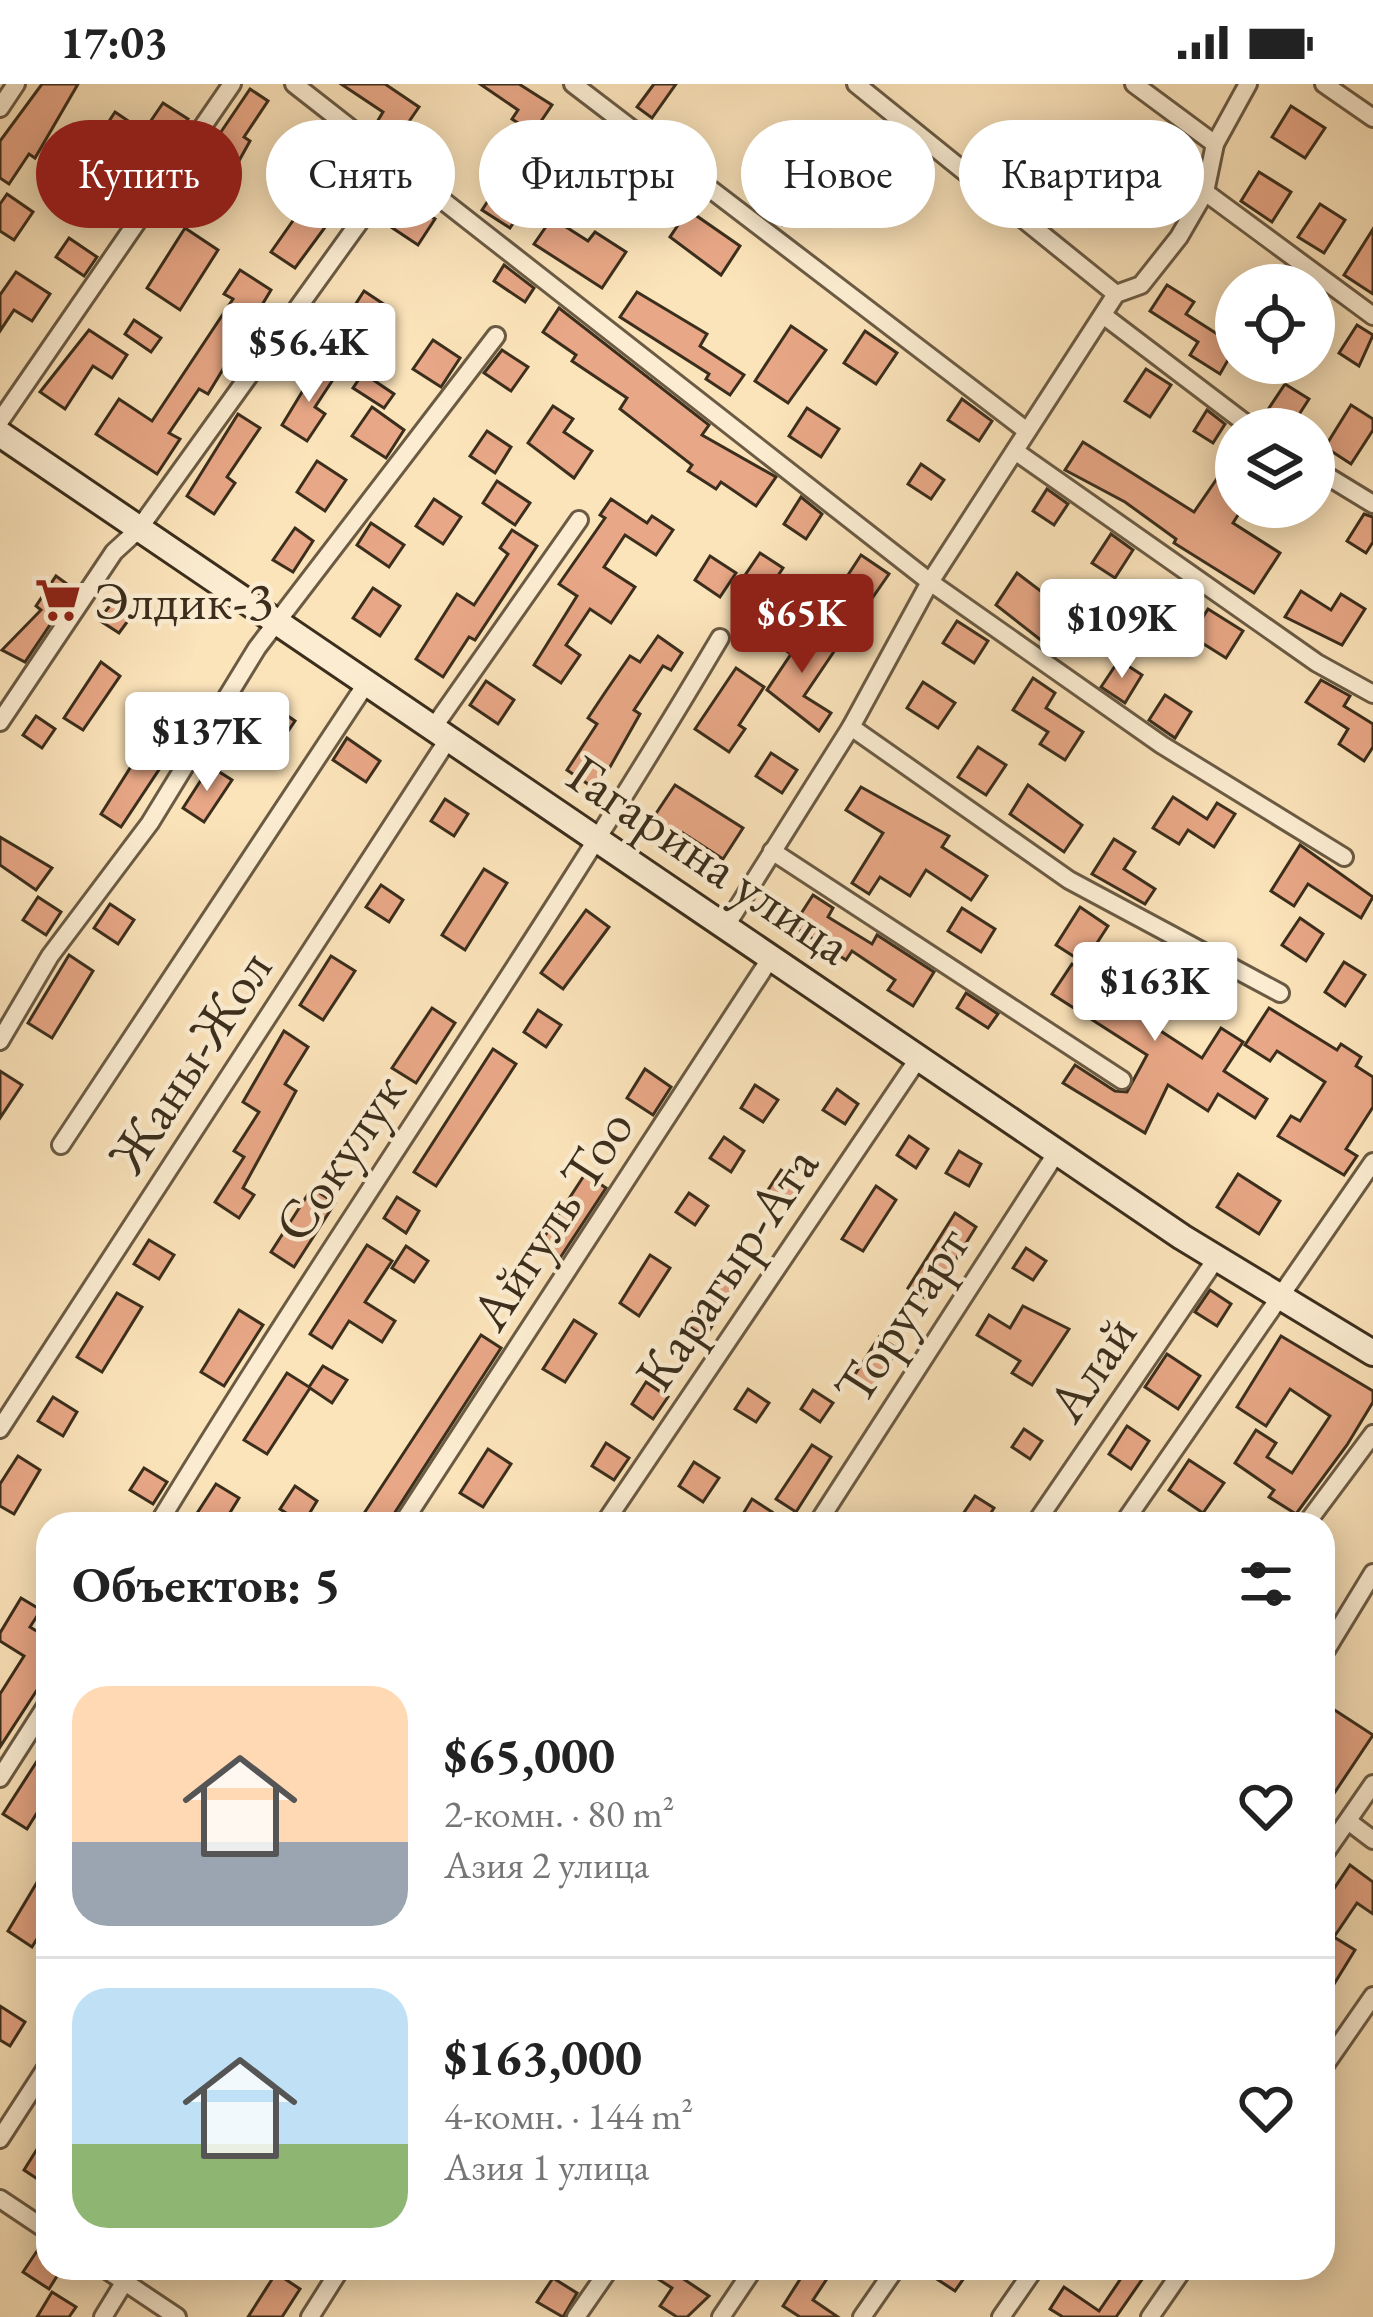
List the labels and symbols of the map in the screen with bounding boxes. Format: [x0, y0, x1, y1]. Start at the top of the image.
pin: $56.4K [211, 303, 407, 405]
place label: Элдик-3 [94, 565, 273, 635]
pin: $65K [731, 574, 873, 676]
supermarket icon: Элдик-3 [33, 575, 83, 625]
pin: $109K [1038, 579, 1206, 681]
pin: $137K [123, 692, 291, 794]
street label: Гагарина улица [555, 738, 866, 980]
street label: Жаны-Жол [90, 936, 287, 1187]
pin: $163K [1071, 942, 1239, 1044]
street label: Сокулук [257, 1059, 421, 1255]
street label: Айгуль Тоо [453, 1095, 648, 1344]
street label: Карагыр-Ата [619, 1132, 834, 1404]
street label: Торугарт [818, 1213, 984, 1417]
street label: Алай [1030, 1301, 1152, 1435]

